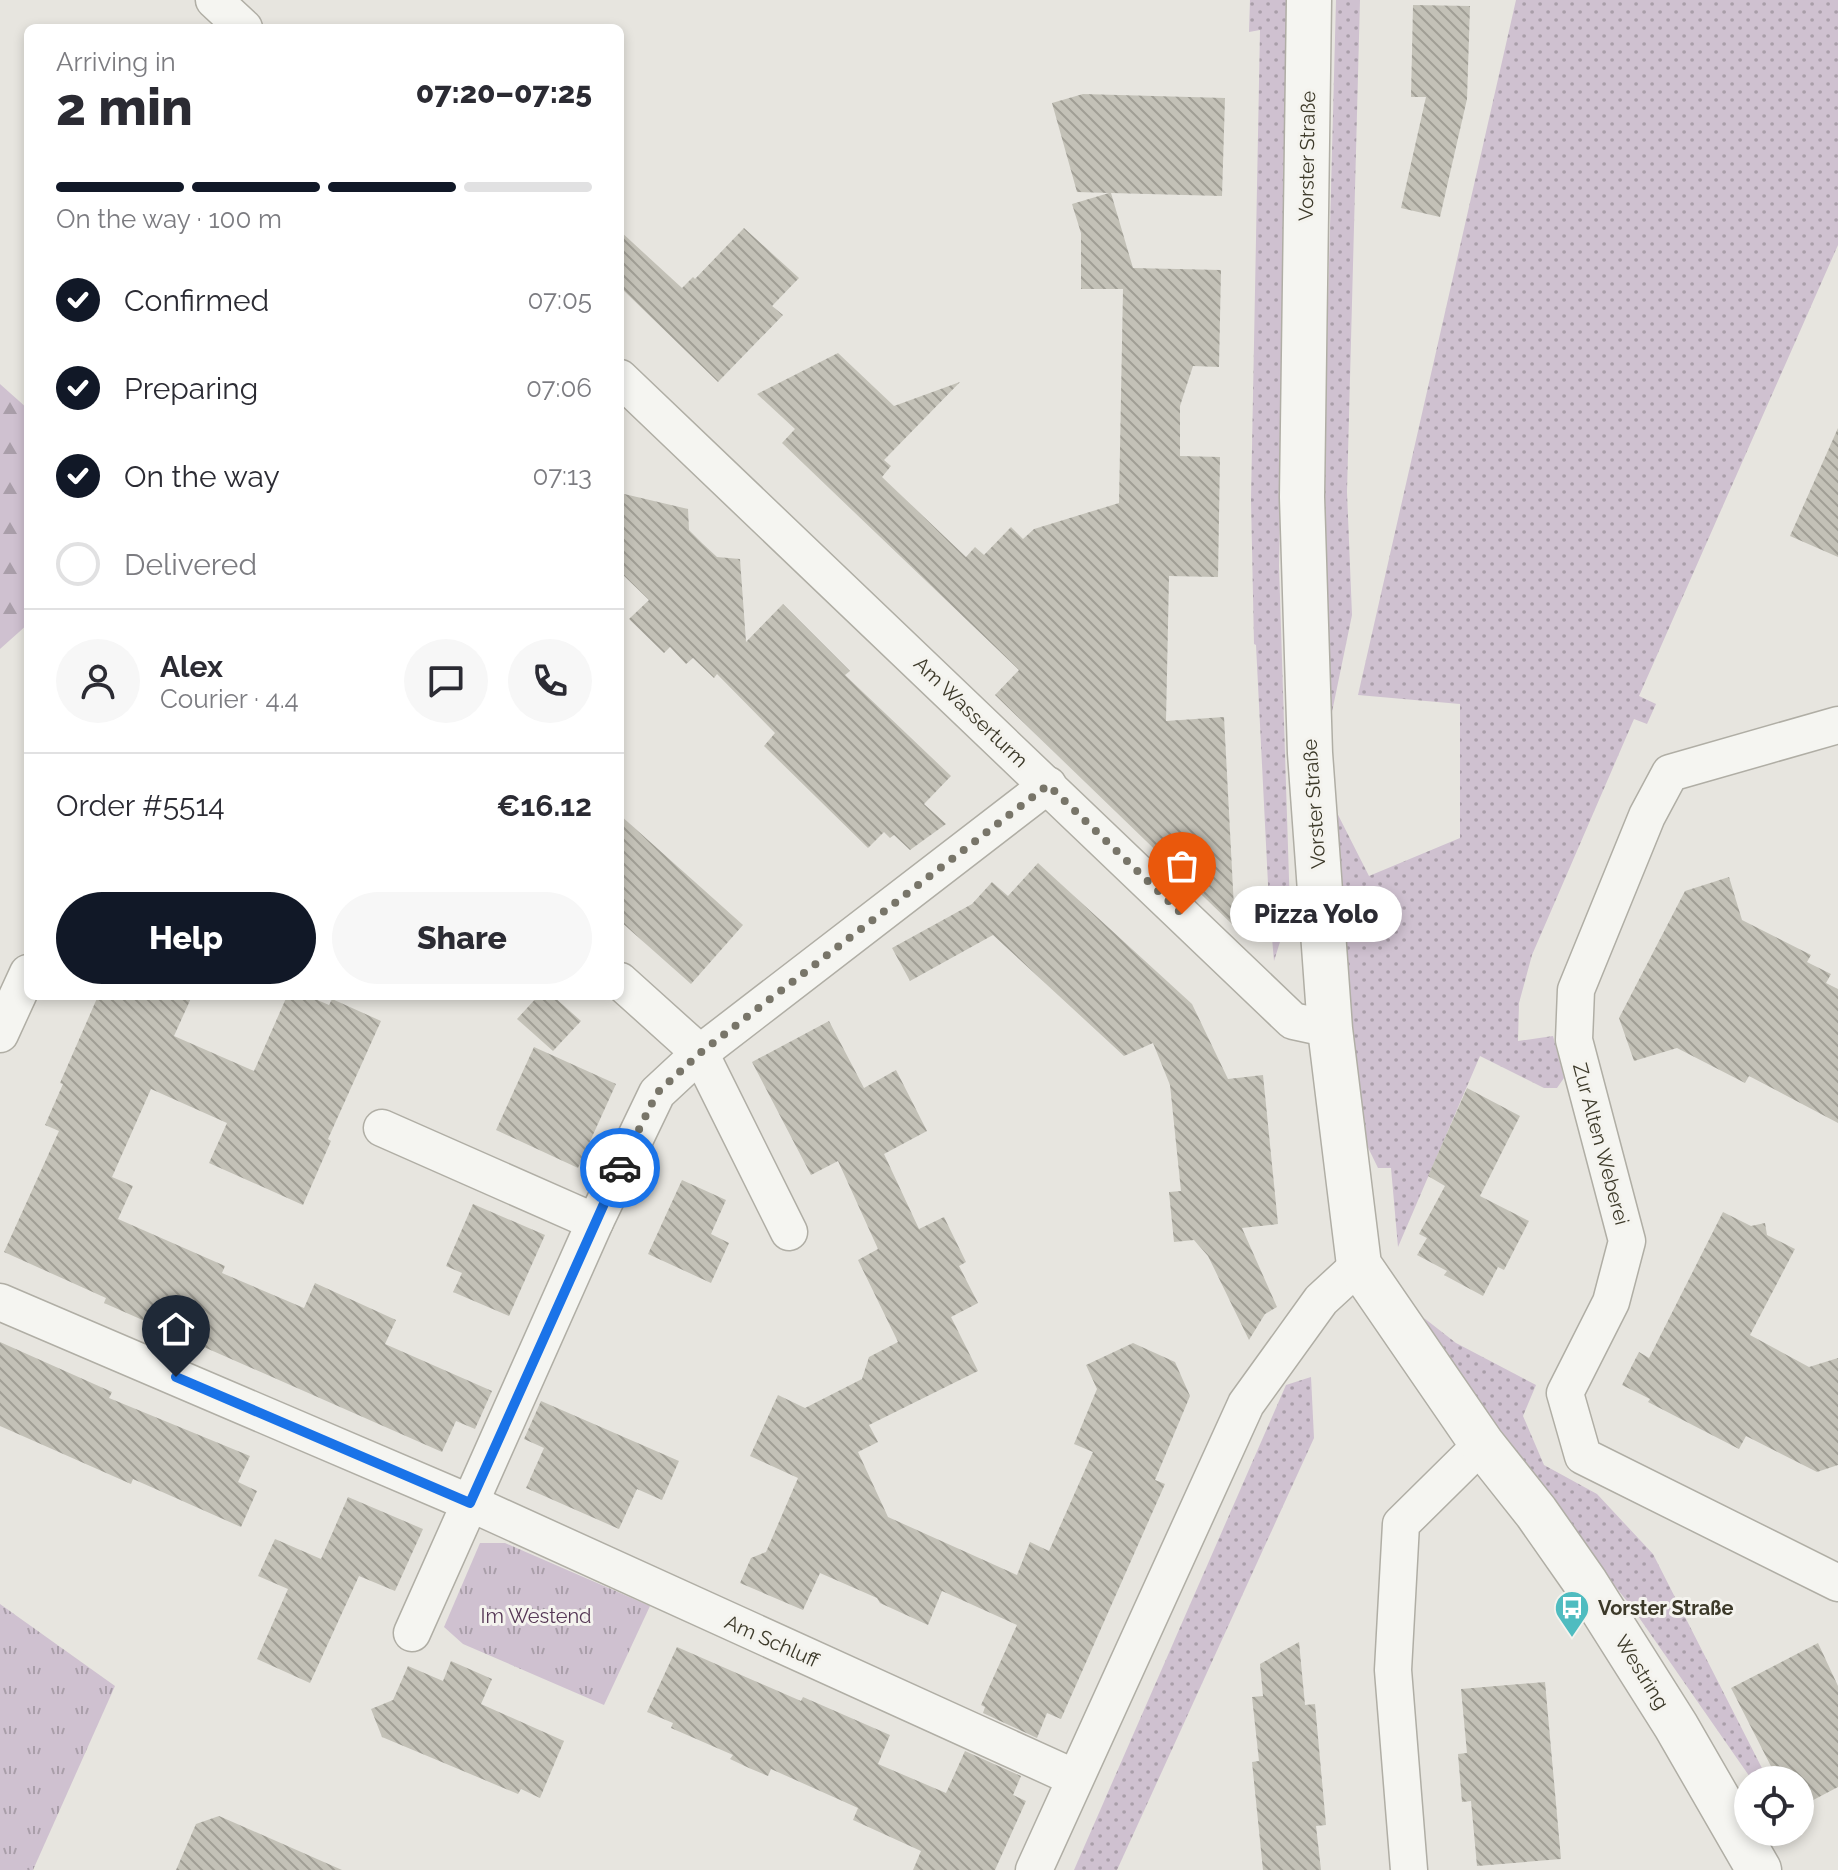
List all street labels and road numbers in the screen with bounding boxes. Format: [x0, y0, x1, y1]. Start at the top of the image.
street label: Vorster Straße [1294, 91, 1320, 221]
street label: Am Wasserturm [909, 652, 1033, 772]
street label: Vorster Straße [1297, 738, 1331, 870]
street label: Zur Alten Weberei [1568, 1060, 1634, 1228]
street label: Am Schluff [721, 1610, 823, 1673]
street label: Westring [1610, 1630, 1674, 1714]

